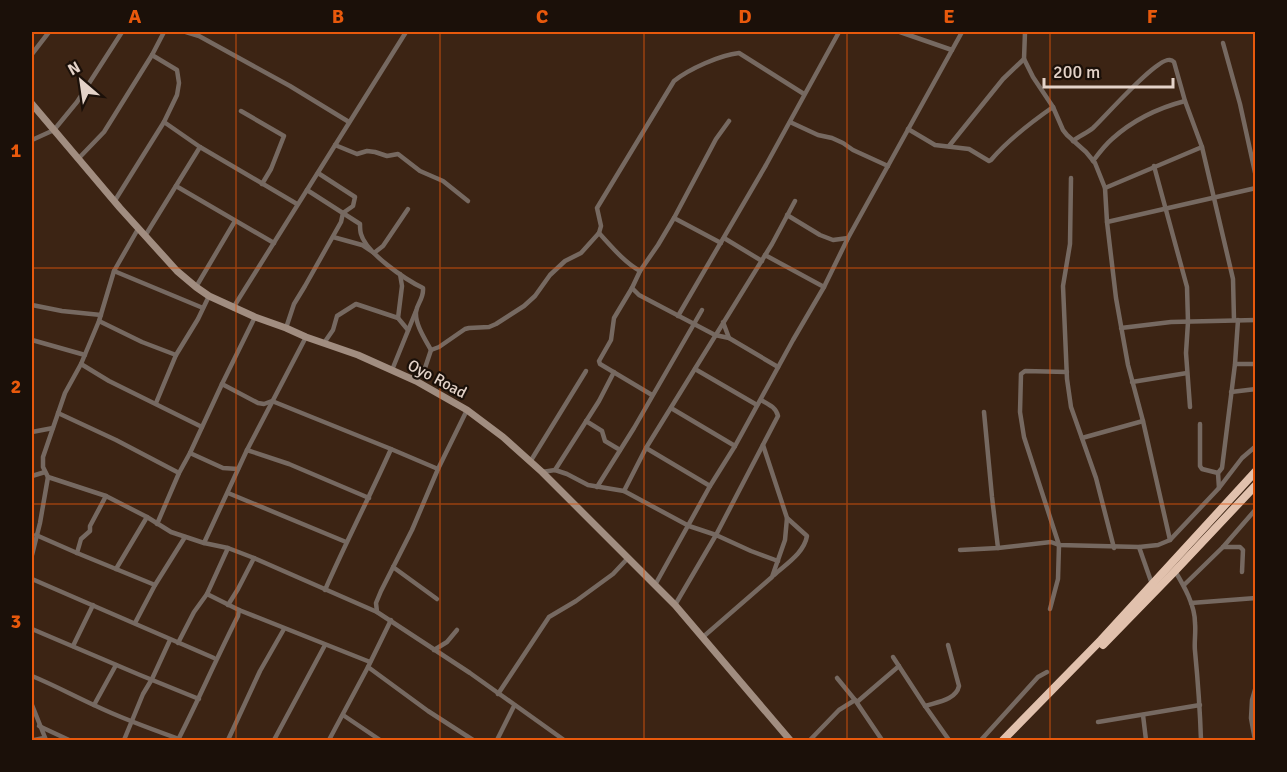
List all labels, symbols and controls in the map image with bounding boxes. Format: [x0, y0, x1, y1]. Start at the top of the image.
text: A [129, 4, 142, 29]
text: B [332, 4, 344, 29]
text: C [536, 4, 548, 29]
text: D [738, 4, 752, 29]
text: E [943, 4, 955, 29]
text: F [1147, 4, 1158, 29]
north arrow [51, 51, 111, 111]
scale bar [1044, 51, 1173, 89]
text: N [64, 57, 84, 80]
text: 200 m [1053, 61, 1100, 83]
text: 1 [11, 138, 22, 163]
street label: Oyo Road [404, 355, 470, 403]
text: 2 [11, 374, 21, 399]
text: 3 [11, 609, 21, 634]

